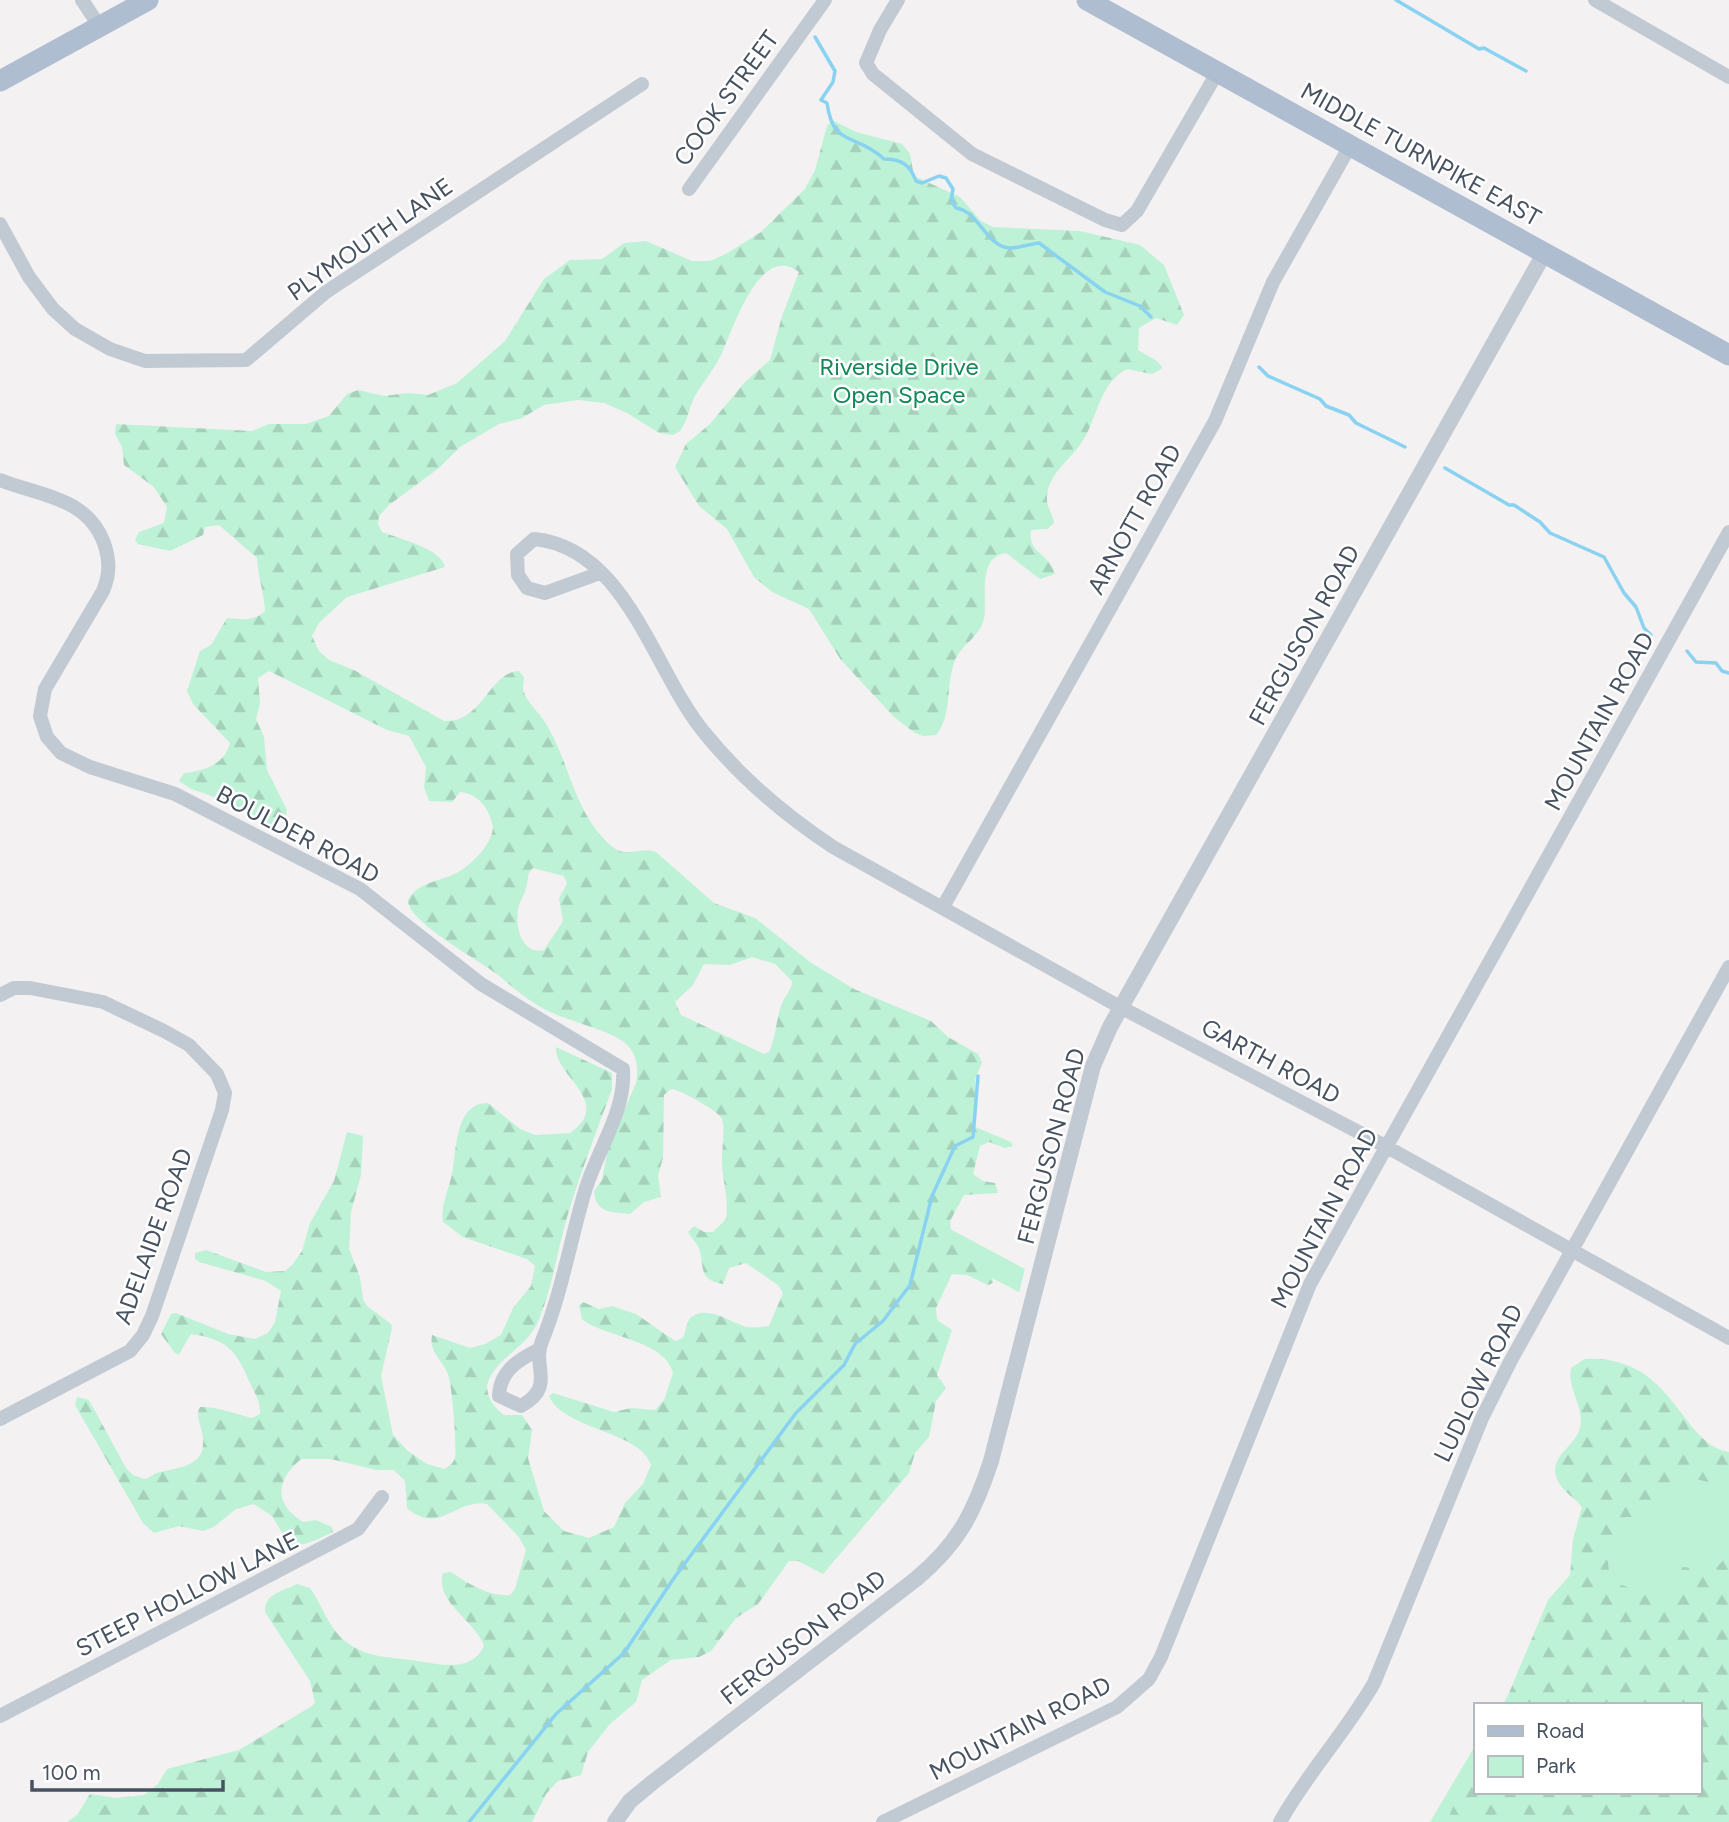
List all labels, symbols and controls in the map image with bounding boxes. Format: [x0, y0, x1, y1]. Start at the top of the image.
street label: COOK STREET [667, 25, 785, 171]
street label: MIDDLE TURNPIKE EAST [1296, 76, 1546, 232]
street label: PLYMOUTH LANE [282, 171, 458, 307]
park label: Riverside Drive Open Space [819, 352, 979, 409]
street label: ARNOTT ROAD [1081, 439, 1187, 599]
street label: FERGUSON ROAD [1242, 540, 1366, 730]
street label: MOUNTAIN ROAD [1538, 627, 1660, 815]
street label: BOULDER ROAD [211, 779, 385, 889]
street label: GARTH ROAD [1197, 1012, 1345, 1110]
street label: FERGUSON ROAD [1011, 1045, 1091, 1247]
street label: MOUNTAIN ROAD [1264, 1123, 1384, 1313]
street label: ADELAIDE ROAD [108, 1144, 198, 1328]
street label: LUDLOW ROAD [1427, 1299, 1529, 1467]
street label: STEEP HOLLOW LANE [71, 1525, 303, 1663]
street label: FERGUSON ROAD [715, 1563, 891, 1711]
street label: MOUNTAIN ROAD [924, 1670, 1116, 1786]
legend [1474, 1703, 1701, 1794]
text: Road [1536, 1718, 1584, 1743]
scale bar [32, 1748, 222, 1792]
text: Park [1536, 1753, 1577, 1778]
text: 100 m [42, 1760, 101, 1785]

